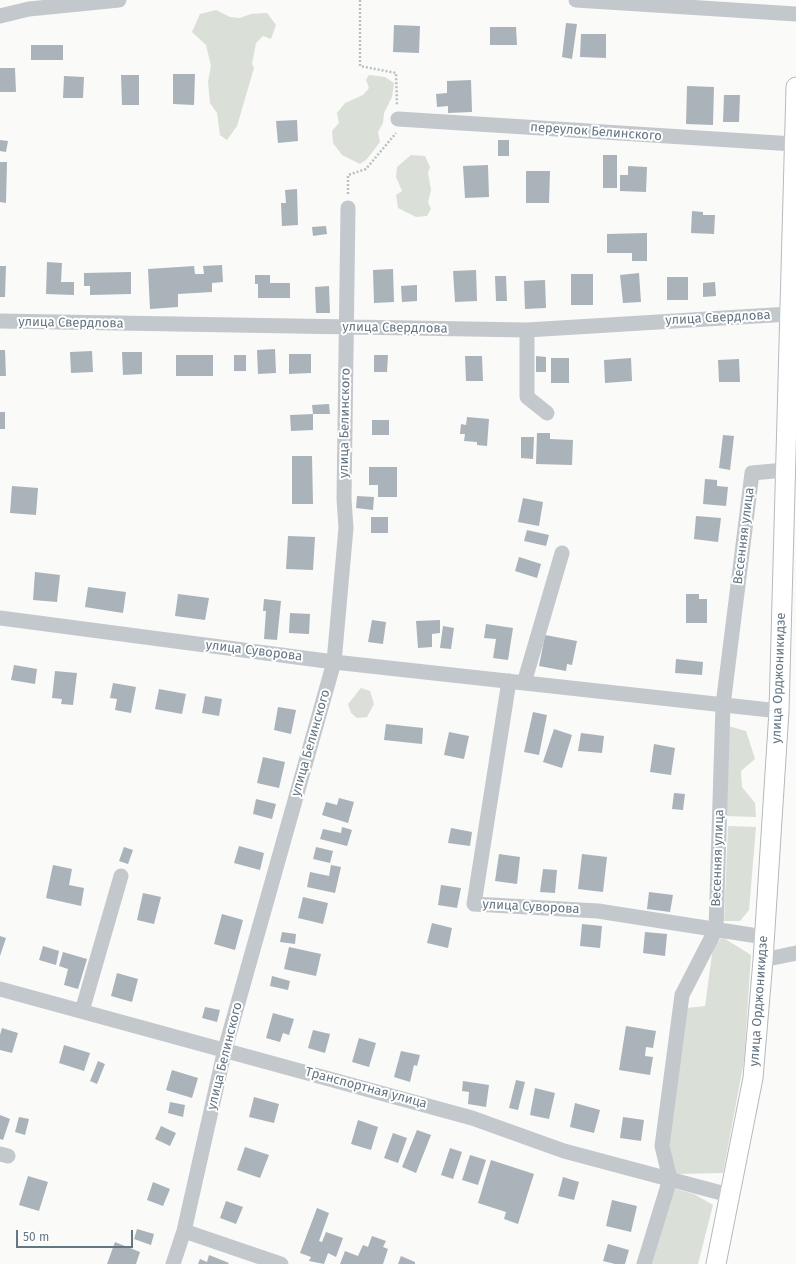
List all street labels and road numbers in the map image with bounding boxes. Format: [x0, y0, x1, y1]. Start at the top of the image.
street label: переулок Белинского [530, 120, 662, 144]
street label: улица Свердлова [665, 307, 771, 329]
street label: улица Свердлова [18, 314, 124, 332]
street label: улица Свердлова [342, 319, 448, 337]
street label: улица Белинского [336, 368, 354, 478]
street label: Весенняя улица [730, 487, 758, 585]
street label: улица Орджоникидзе [769, 612, 789, 744]
street label: улица Суворова [205, 637, 303, 665]
street label: улица Белинского [288, 688, 334, 798]
street label: Весенняя улица [709, 809, 727, 907]
street label: улица Суворова [482, 897, 580, 917]
street label: улица Орджоникидзе [747, 935, 771, 1067]
street label: улица Белинского [204, 1001, 246, 1111]
street label: Транспортная улица [303, 1064, 429, 1112]

